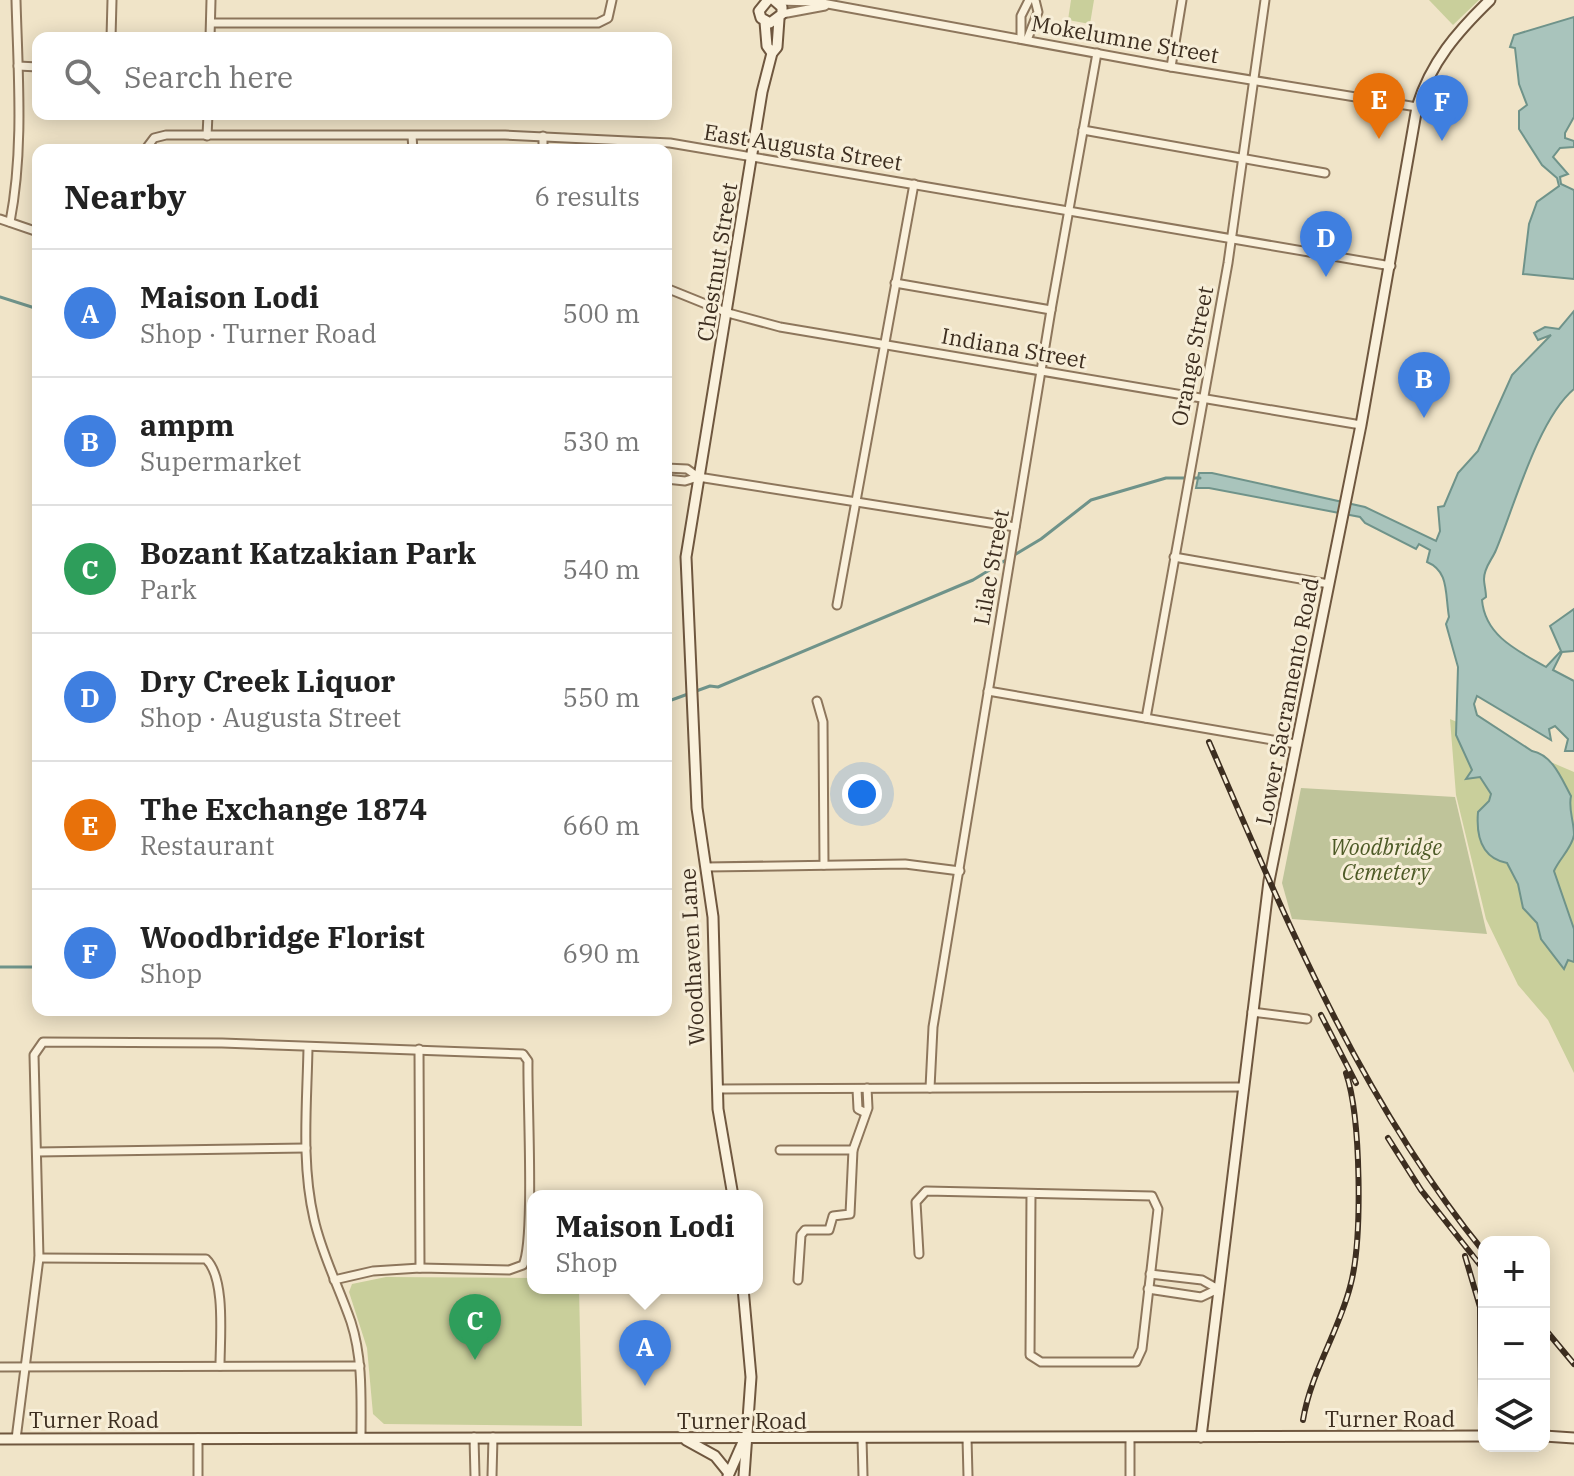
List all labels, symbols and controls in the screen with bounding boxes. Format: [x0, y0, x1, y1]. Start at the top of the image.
street label: Mokelumne Street [1029, 8, 1221, 69]
search box [32, 32, 672, 120]
icon: search [60, 54, 104, 98]
text: Search here [124, 57, 293, 96]
pin: E [1353, 73, 1405, 139]
pin: F [1416, 75, 1468, 141]
street label: East Augusta Street [702, 116, 905, 177]
text: Nearby [64, 174, 186, 218]
text: 6 results [534, 179, 640, 213]
street label: Chestnut Street [690, 180, 743, 343]
pin: D [1300, 211, 1352, 277]
text: Maison Lodi [140, 277, 319, 316]
street label: Orange Street [1164, 283, 1219, 428]
text: A [81, 296, 99, 330]
text: 500 m [562, 296, 640, 330]
text: Shop · Turner Road [140, 316, 377, 350]
street label: Indiana Street [939, 320, 1089, 375]
pin: B [1398, 352, 1450, 418]
text: ampm [140, 405, 234, 444]
text: B [81, 424, 99, 458]
text: 530 m [562, 424, 640, 458]
text: Supermarket [140, 444, 301, 478]
street label: Lilac Street [966, 507, 1015, 627]
text: Bozant Katzakian Park [140, 533, 476, 572]
text: C [81, 552, 99, 586]
text: 540 m [562, 552, 640, 586]
text: Park [140, 572, 197, 606]
street label: Lower Sacramento Road [1248, 575, 1325, 827]
text: Dry Creek Liquor [140, 661, 395, 700]
text: D [80, 680, 100, 714]
text: 550 m [562, 680, 640, 714]
text: Shop · Augusta Street [140, 700, 401, 734]
your location [842, 774, 882, 814]
text: The Exchange 1874 [140, 789, 427, 828]
text: E [81, 808, 99, 842]
text: 660 m [562, 808, 640, 842]
text: Restaurant [140, 828, 274, 862]
park label: Woodbridge Cemetery [1330, 832, 1442, 886]
street label: Woodhaven Lane [672, 867, 711, 1047]
text: Woodbridge Florist [140, 917, 425, 956]
text: F [82, 936, 98, 970]
text: 690 m [562, 936, 640, 970]
text: Shop [140, 956, 202, 990]
popup [527, 1190, 763, 1294]
text: Maison Lodi [556, 1206, 734, 1245]
map controls [1478, 1236, 1550, 1452]
button: + [1478, 1236, 1550, 1308]
text: Shop [556, 1245, 618, 1279]
pin: C [449, 1294, 501, 1360]
button: − [1478, 1308, 1550, 1380]
pin: A [619, 1320, 671, 1386]
button: layers [1478, 1380, 1550, 1452]
street label: Turner Road [1325, 1404, 1455, 1433]
street label: Turner Road [29, 1405, 159, 1434]
street label: Turner Road [677, 1406, 807, 1435]

